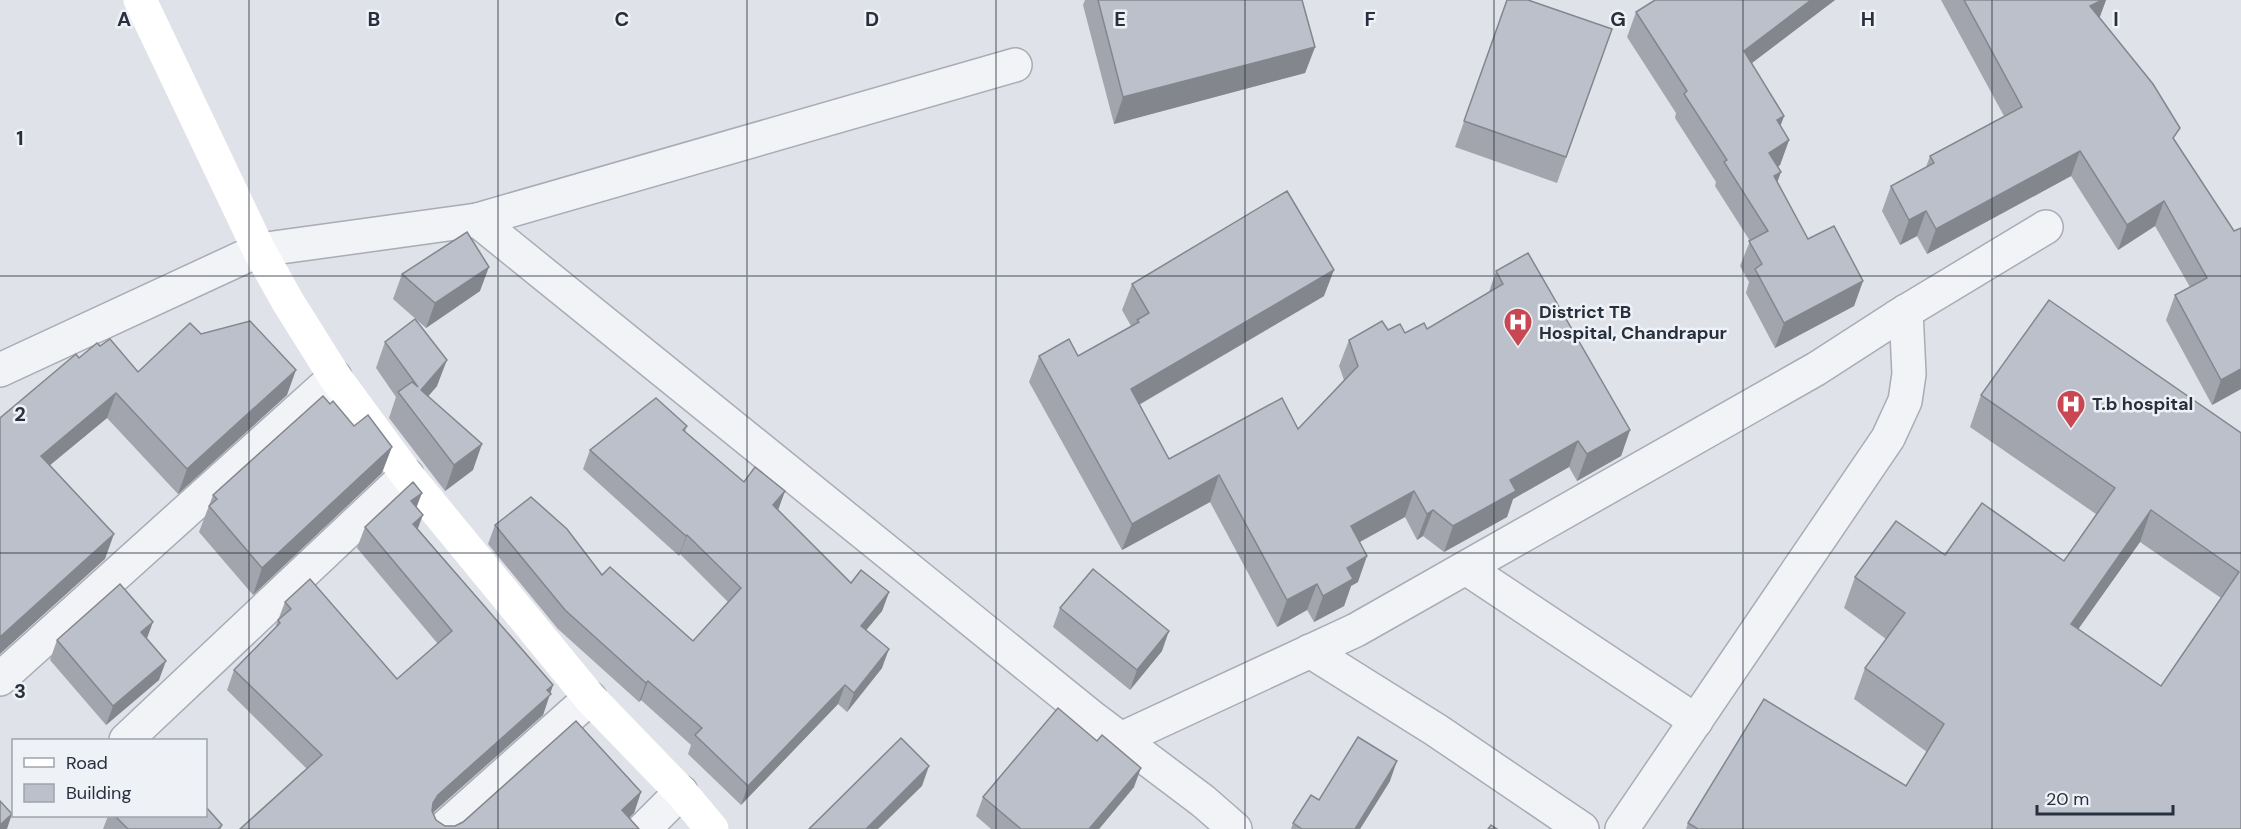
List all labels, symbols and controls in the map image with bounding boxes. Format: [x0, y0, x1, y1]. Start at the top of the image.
text: A [117, 6, 131, 32]
text: B [368, 6, 380, 32]
text: C [615, 6, 629, 32]
text: D [865, 6, 879, 32]
text: E [1114, 6, 1126, 32]
text: F [1364, 6, 1376, 32]
text: G [1610, 6, 1626, 32]
text: H [1861, 6, 1875, 32]
text: I [2113, 6, 2119, 32]
text: 1 [16, 125, 24, 151]
place label: District TB Hospital, Chandrapur [1539, 300, 1727, 345]
hospital icon: District TB Hospital, Chandrapur [1502, 306, 1534, 348]
hospital icon: T.b hospital [2055, 388, 2087, 430]
place label: T.b hospital [2092, 392, 2193, 416]
text: 2 [14, 401, 26, 427]
text: 3 [14, 678, 26, 704]
legend [12, 739, 207, 817]
text: Road [66, 751, 108, 775]
scale bar [2037, 778, 2174, 816]
text: Building [66, 781, 131, 805]
text: 20 m [2046, 787, 2089, 811]

